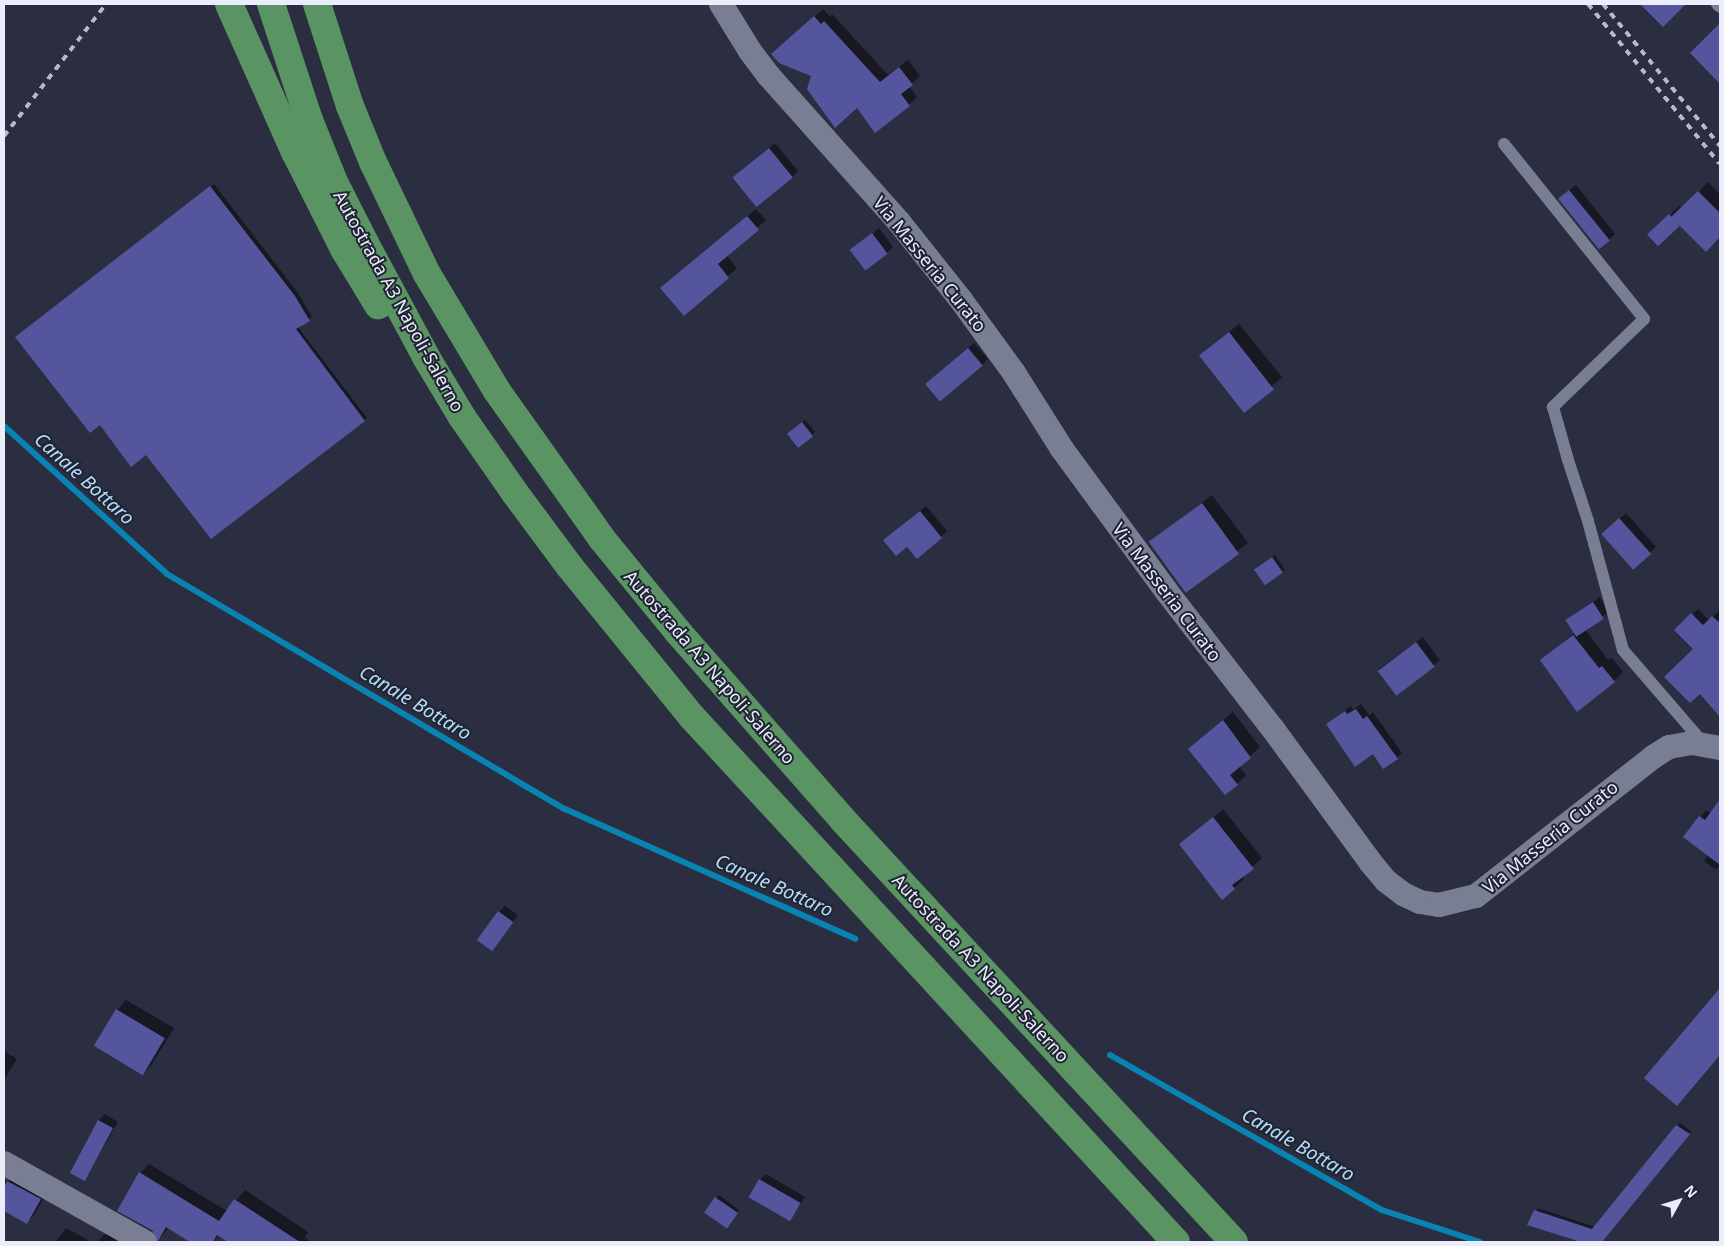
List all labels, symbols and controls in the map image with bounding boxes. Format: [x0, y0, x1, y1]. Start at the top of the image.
street label: Autostrada A3 Napoli-Salerno [329, 187, 469, 415]
street label: Via Masseria Curato [869, 192, 991, 336]
water label: Canale Bottaro [29, 428, 139, 530]
street label: Via Masseria Curato [1108, 518, 1226, 666]
street label: Autostrada A3 Napoli-Salerno [620, 566, 800, 768]
water label: Canale Bottaro [355, 661, 475, 745]
street label: Via Masseria Curato [1478, 776, 1622, 898]
water label: Canale Bottaro [712, 850, 836, 922]
street label: Autostrada A3 Napoli-Salerno [888, 869, 1074, 1067]
water label: Canale Bottaro [1238, 1104, 1358, 1186]
north arrow [1654, 1176, 1704, 1226]
text: N [1680, 1181, 1702, 1202]

